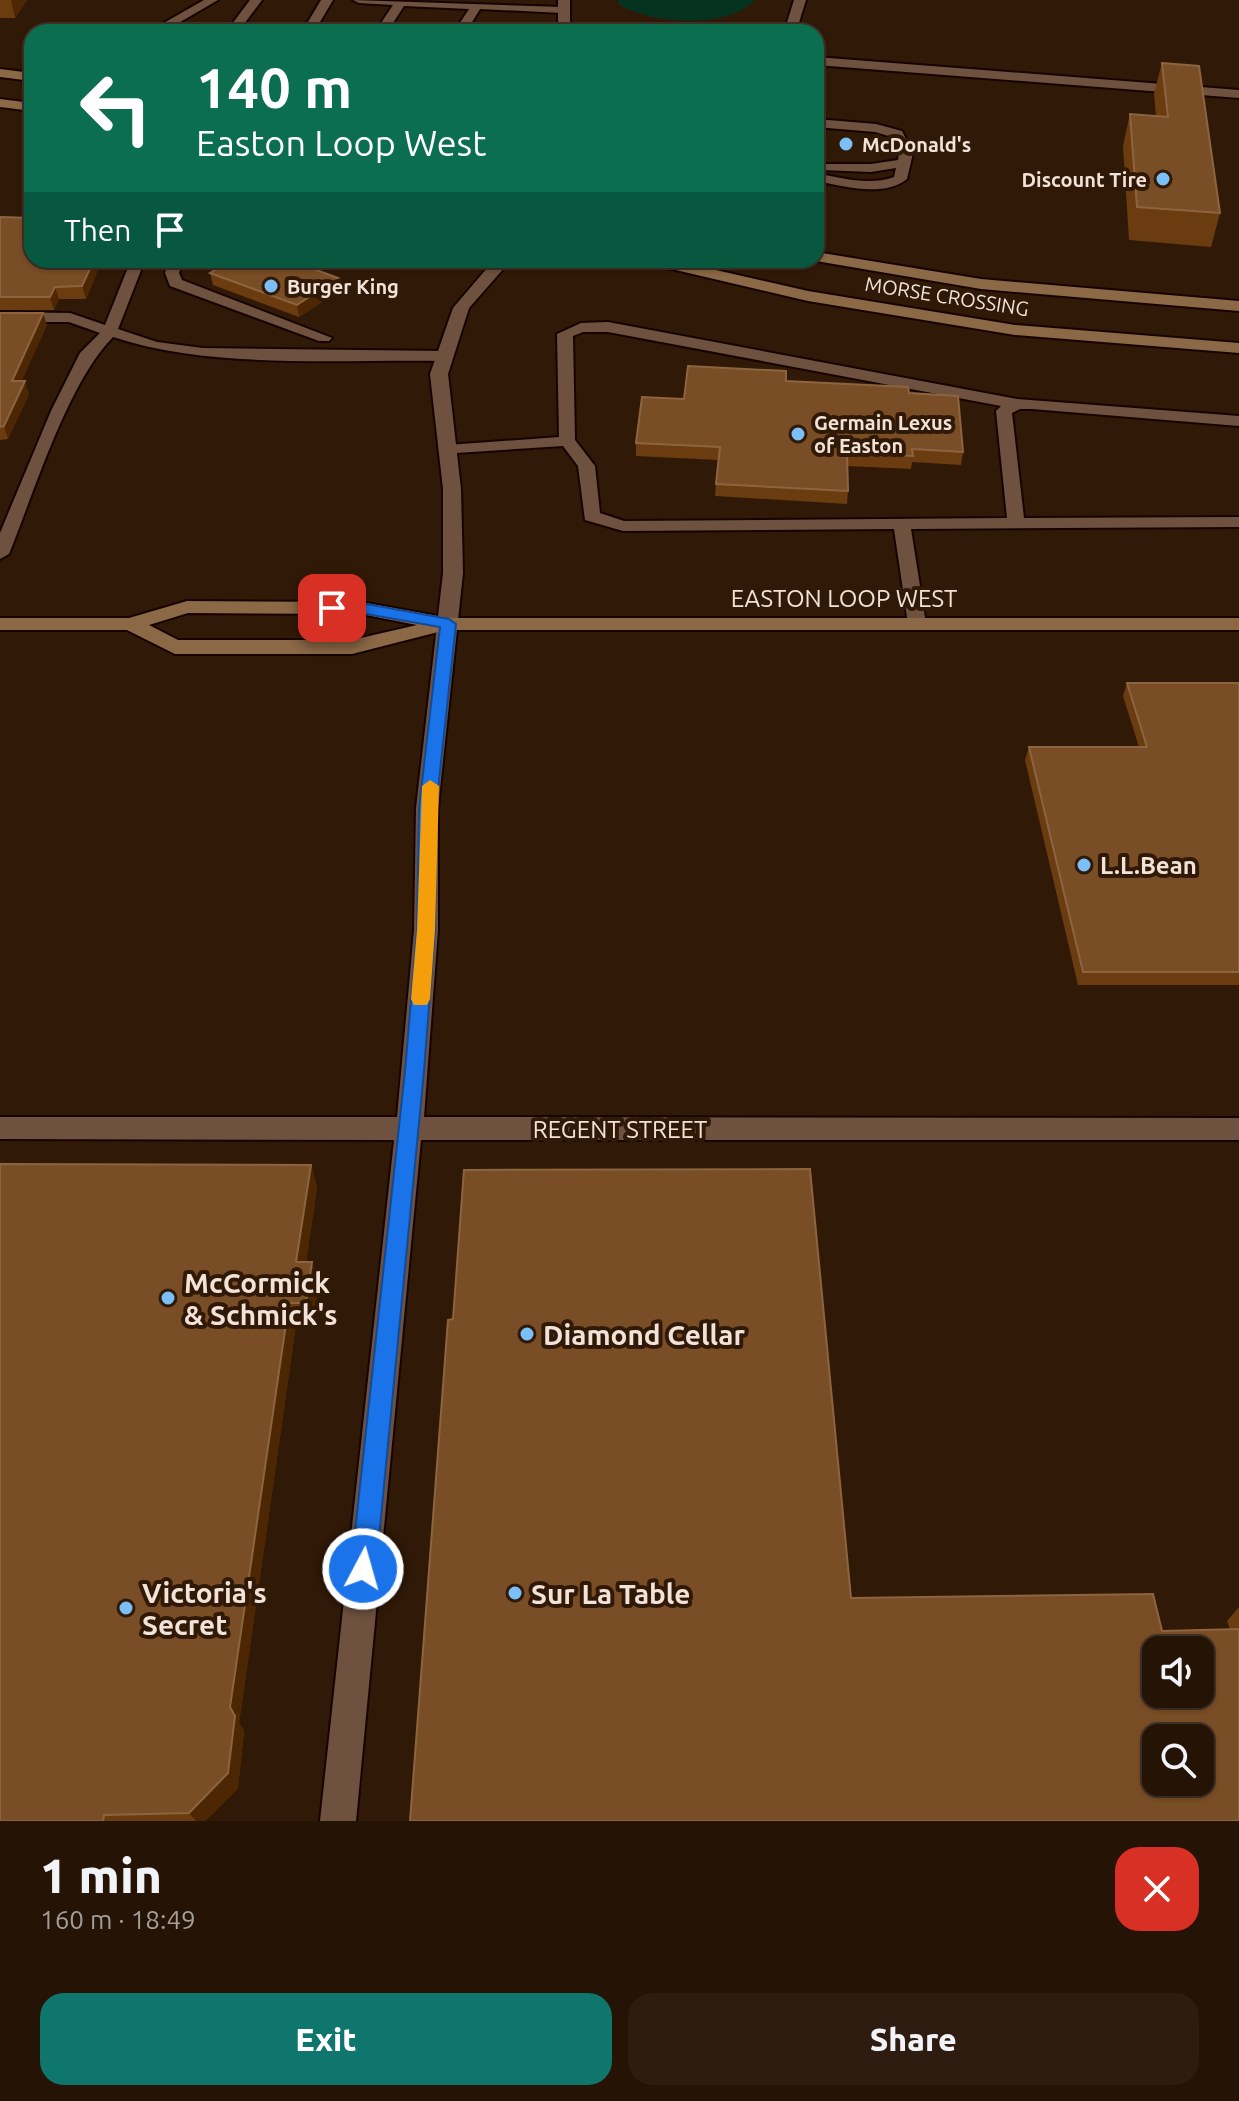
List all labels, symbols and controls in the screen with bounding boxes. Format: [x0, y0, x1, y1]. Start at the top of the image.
icon: left [64, 56, 168, 160]
text: 140 m [196, 56, 352, 119]
text: Easton Loop West [196, 122, 486, 163]
place label: McDonald's [862, 133, 971, 156]
marker: McDonald's [837, 135, 855, 153]
place label: Discount Tire [1022, 168, 1147, 191]
marker: Discount Tire [1154, 170, 1172, 188]
icon: arrive [148, 208, 192, 252]
text: Then [64, 213, 132, 247]
street label: MORSE CROSSING [863, 272, 1031, 320]
place label: Burger King [287, 275, 399, 298]
marker: Burger King [262, 277, 280, 295]
place label: Germain Lexus of Easton [814, 411, 952, 457]
marker: Germain Lexus of Easton [789, 425, 807, 443]
pin [298, 574, 366, 642]
street label: EASTON LOOP WEST [731, 585, 957, 612]
icon: arrive [310, 586, 354, 630]
place label: L.L.Bean [1100, 852, 1197, 879]
marker: L.L.Bean [1075, 856, 1093, 874]
street label: REGENT STREET [533, 1116, 707, 1143]
place label: McCormick & Schmick's [184, 1267, 338, 1330]
marker: McCormick & Schmick's [159, 1289, 177, 1307]
place label: Diamond Cellar [543, 1319, 745, 1350]
marker: Diamond Cellar [518, 1325, 536, 1343]
position arrow [321, 1527, 405, 1611]
place label: Victoria's Secret [142, 1577, 267, 1640]
place label: Sur La Table [531, 1578, 690, 1609]
marker: Sur La Table [506, 1584, 524, 1602]
marker: Victoria's Secret [117, 1599, 135, 1617]
map controls [1142, 1636, 1214, 1796]
button: sound [1142, 1636, 1214, 1708]
button: search [1142, 1724, 1214, 1796]
button: close [1115, 1847, 1199, 1931]
text: 1 min [40, 1848, 162, 1902]
text: 160 m · 18:49 [40, 1905, 196, 1934]
button: Exit [40, 1993, 612, 2085]
button: Share [628, 1993, 1199, 2085]

